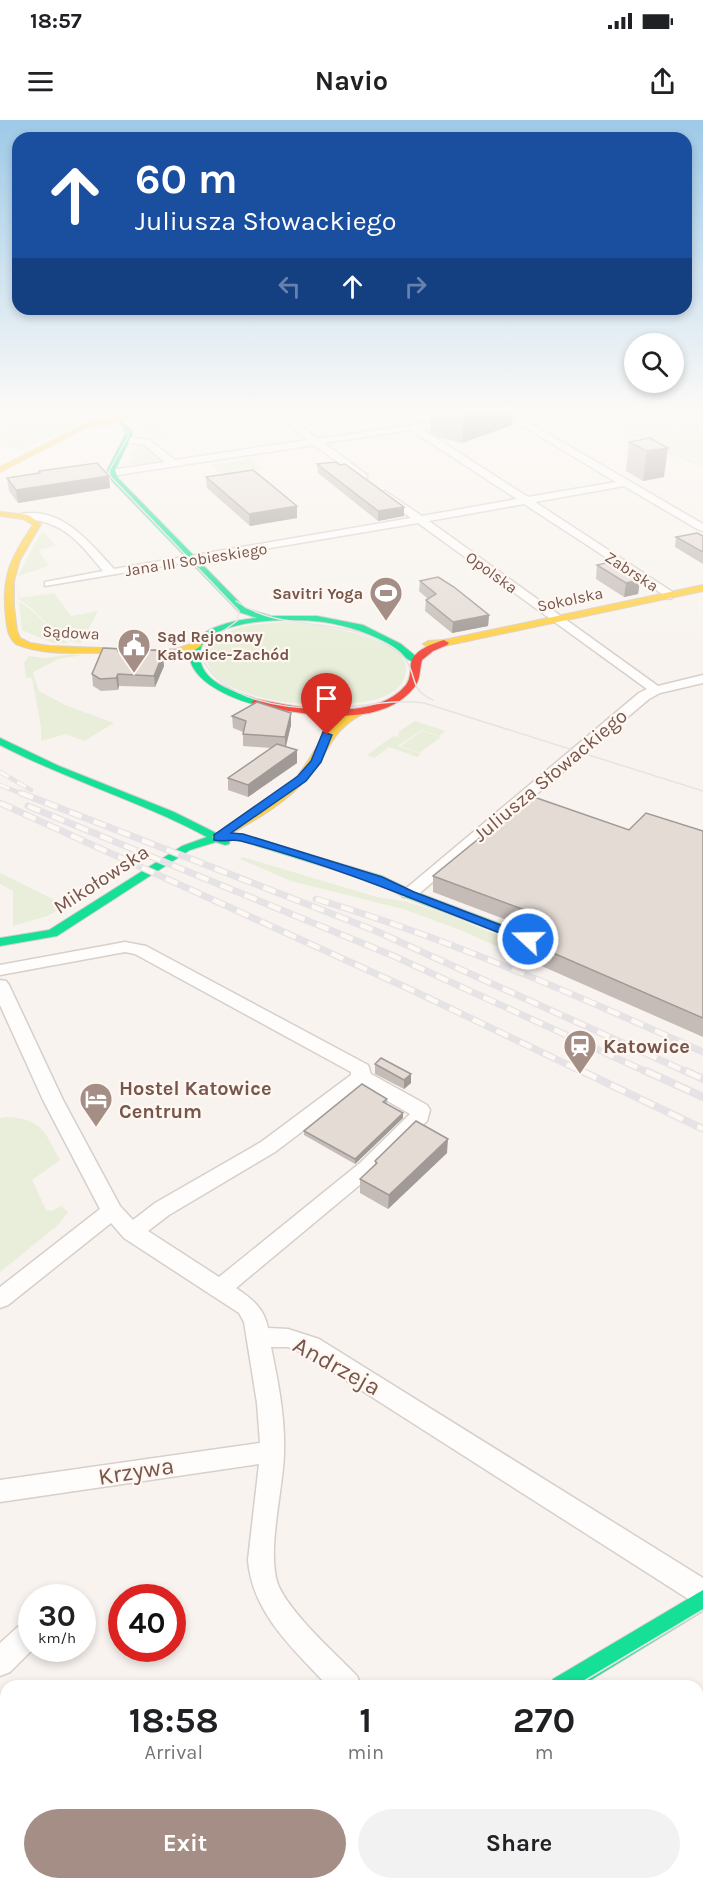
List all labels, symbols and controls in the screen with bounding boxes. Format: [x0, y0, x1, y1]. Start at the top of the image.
text: 18:57 [30, 8, 82, 34]
icon: menu [24, 65, 57, 98]
text: Navio [315, 65, 388, 97]
icon: share [646, 65, 679, 98]
text: 60 m [135, 154, 238, 204]
icon: ahead [36, 156, 114, 234]
text: Juliusza Słowackiego [135, 205, 397, 237]
icon: left [273, 270, 306, 303]
icon: ahead [336, 270, 369, 303]
icon: right [399, 270, 432, 303]
map controls [624, 333, 684, 393]
button: search [624, 333, 684, 393]
street label: Jana III Sobieskiego [124, 539, 269, 580]
street label: Opolska [462, 547, 521, 597]
street label: Zabrska [601, 547, 662, 596]
sports icon: Savitri Yoga [368, 575, 404, 622]
street label: Sokolska [535, 583, 605, 616]
place label: Savitri Yoga [272, 584, 363, 603]
street label: Sądowa [42, 622, 100, 643]
public building icon: Sąd Rejonowy Katowice-Zachód [116, 627, 152, 674]
place label: Sąd Rejonowy Katowice-Zachód [157, 627, 289, 664]
pin [301, 673, 352, 735]
icon: arrive [310, 682, 343, 715]
street label: Juliusza Słowackiego [469, 704, 632, 846]
street label: Mikołowska [49, 840, 153, 919]
position arrow [496, 907, 560, 971]
station icon: Katowice [562, 1028, 598, 1075]
place label: Katowice [603, 1035, 690, 1058]
place label: Hostel Katowice Centrum [119, 1077, 272, 1123]
hotel icon: Hostel Katowice Centrum [78, 1081, 114, 1128]
street label: Andrzeja [288, 1331, 386, 1401]
street label: Krzywa [96, 1451, 176, 1491]
speed limit sign: 40 [108, 1584, 186, 1662]
text: 30 [38, 1598, 76, 1634]
text: km/h [38, 1629, 76, 1647]
text: 18:58 [129, 1699, 219, 1741]
text: 1 [359, 1699, 372, 1741]
text: 270 [513, 1699, 575, 1741]
text: Arrival [144, 1741, 203, 1764]
text: min [347, 1741, 384, 1764]
text: m [535, 1741, 553, 1764]
button: Exit [24, 1809, 346, 1878]
button: Share [358, 1809, 680, 1878]

